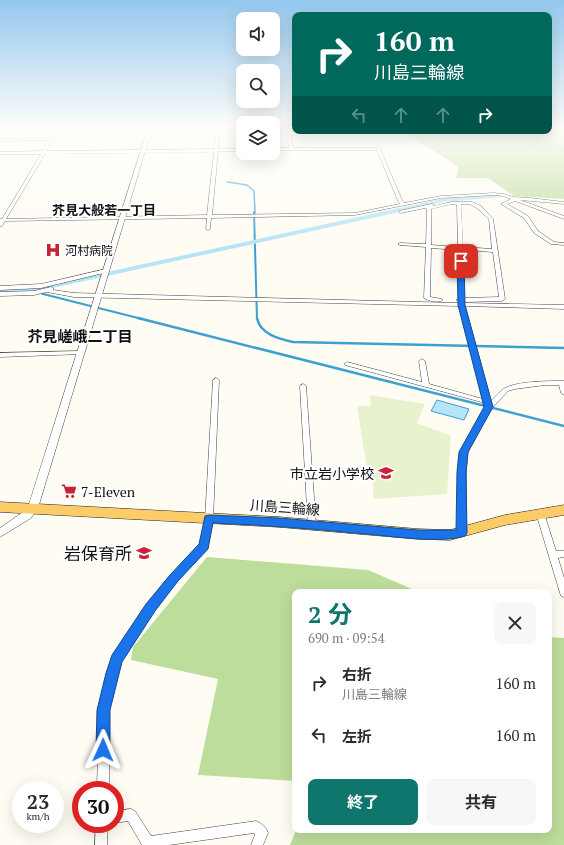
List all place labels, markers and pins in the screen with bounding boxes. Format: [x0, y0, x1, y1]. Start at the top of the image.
hospital icon: 河村病院 [44, 241, 62, 259]
place label: 河村病院 [65, 243, 113, 258]
pin [444, 244, 478, 278]
place label: 市立岩小学校 [290, 464, 374, 483]
school or university icon: 市立岩小学校 [377, 464, 395, 482]
supermarket icon: 7-Eleven [60, 482, 78, 500]
place label: 7-Eleven [81, 482, 136, 501]
place label: 岩保育所 [64, 542, 132, 565]
school or university icon: 岩保育所 [135, 544, 153, 562]

